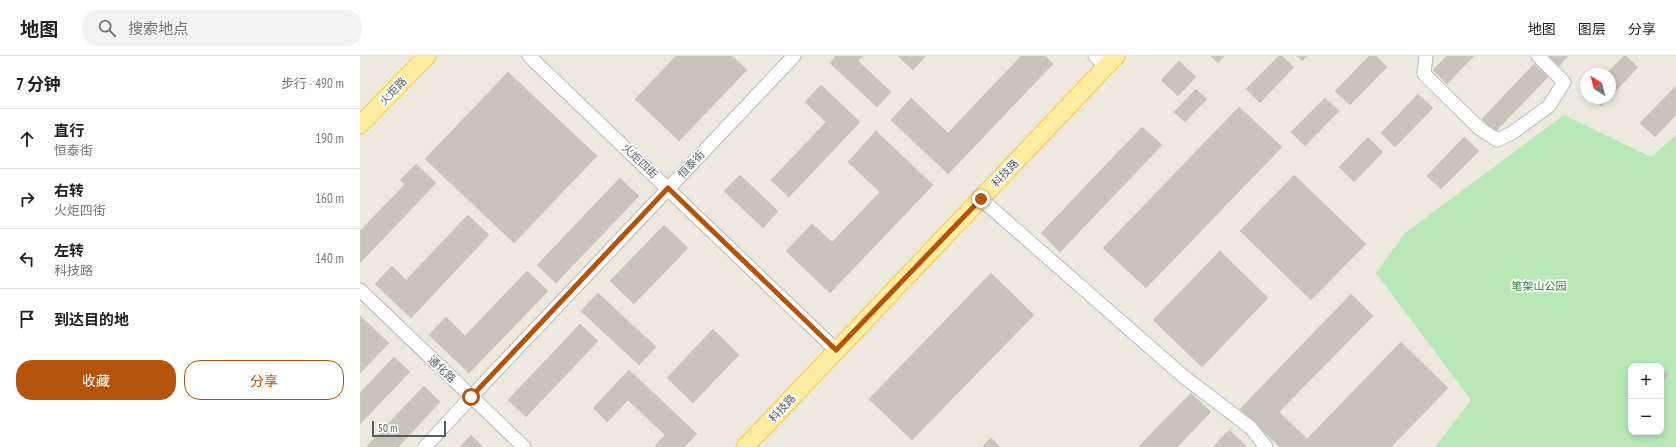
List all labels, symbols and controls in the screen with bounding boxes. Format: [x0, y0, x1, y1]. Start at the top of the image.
search box [82, 10, 362, 46]
text: 地图 [20, 17, 58, 41]
icon: search [96, 17, 118, 39]
text: 搜索地点 [128, 19, 188, 38]
text: 地图 [1528, 20, 1556, 38]
text: 图层 [1578, 20, 1606, 38]
text: 分享 [1628, 20, 1656, 38]
north arrow [1580, 68, 1616, 104]
text: 7 分钟 [16, 73, 61, 95]
street label: 火炬路 [377, 74, 409, 108]
text: 步行 · 490 m [281, 75, 344, 92]
text: 直行 [54, 121, 84, 140]
icon: ahead [16, 128, 38, 150]
text: 190 m [315, 130, 344, 147]
street label: 火炬四街 [619, 141, 661, 181]
text: 恒泰街 [54, 142, 93, 159]
street label: 恒泰街 [675, 147, 707, 181]
street label: 科技路 [989, 156, 1021, 190]
text: 右转 [54, 181, 84, 200]
icon: right [16, 188, 38, 210]
text: 160 m [315, 190, 344, 207]
route end [972, 190, 990, 208]
text: 火炬四街 [54, 202, 106, 219]
text: 左转 [54, 241, 84, 260]
icon: left [16, 248, 38, 270]
text: 140 m [315, 250, 344, 267]
text: 科技路 [54, 262, 93, 279]
park label: 笔架山公园 [1512, 279, 1567, 293]
icon: arrive [16, 308, 38, 330]
text: 到达目的地 [54, 310, 129, 329]
street label: 通化路 [425, 353, 459, 385]
button: 收藏 [16, 360, 176, 400]
button: 分享 [184, 360, 344, 400]
map controls [1628, 363, 1664, 435]
button: + [1628, 363, 1664, 399]
route start [462, 388, 480, 406]
street label: 科技路 [766, 391, 798, 425]
button: − [1628, 399, 1664, 435]
scale bar [372, 419, 446, 438]
text: 50 m [378, 421, 397, 435]

